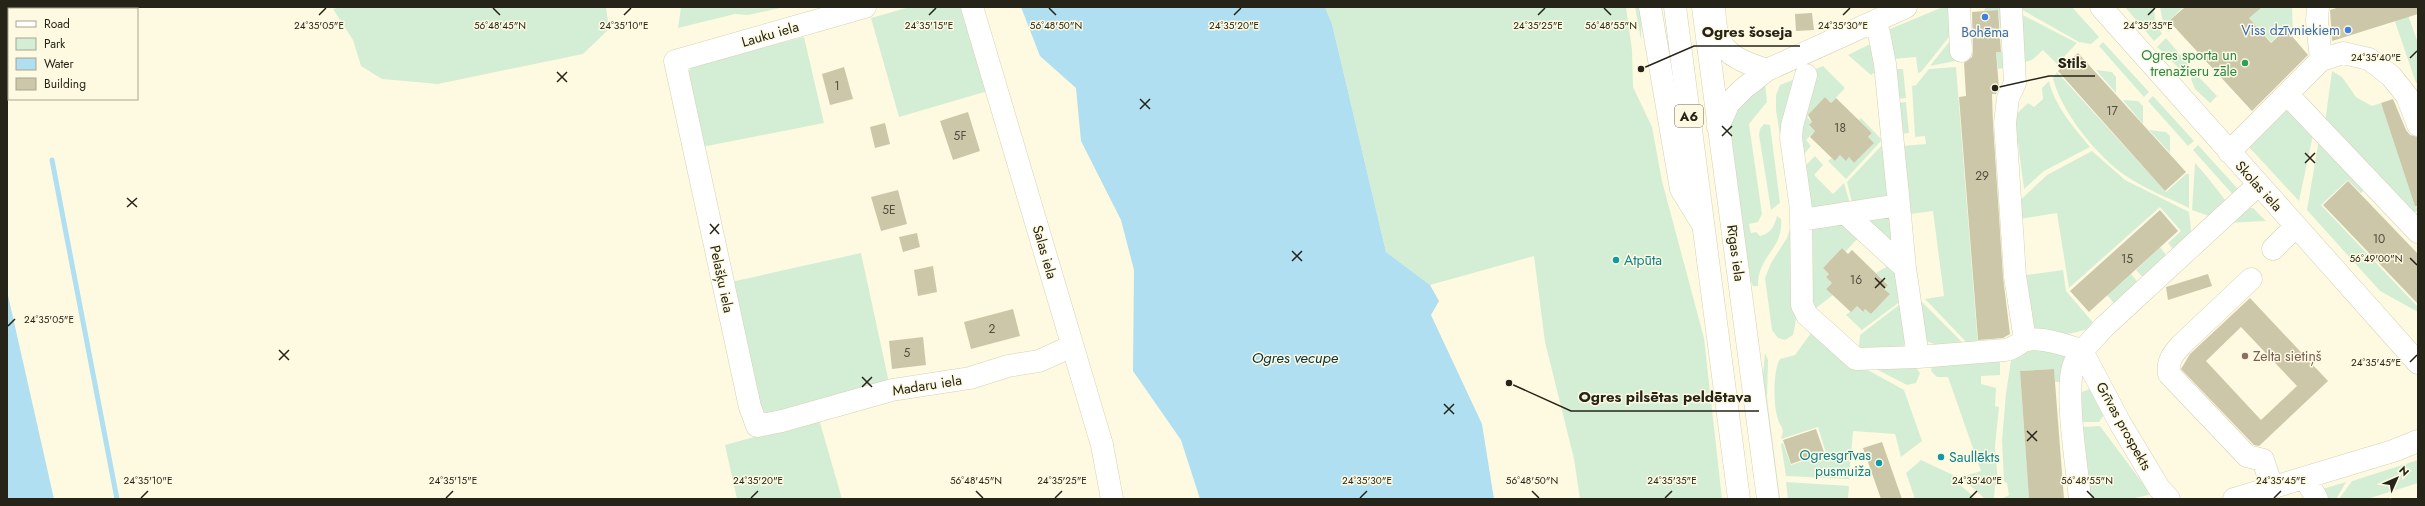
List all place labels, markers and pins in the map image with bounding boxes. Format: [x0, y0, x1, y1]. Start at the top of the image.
marker: Bohēma [1980, 12, 1990, 22]
callout: Ogres šoseja [1694, 19, 1800, 46]
place label: Viss dzīvniekiem [2241, 20, 2340, 40]
place label: Bohēma [1961, 22, 2009, 42]
marker: Viss dzīvniekiem [2343, 25, 2353, 35]
place label: Ogres sporta un trenažieru zāle [2141, 45, 2237, 81]
callout: Stils [2049, 49, 2095, 76]
marker: Ogres sporta un trenažieru zāle [2240, 58, 2250, 68]
place label: Atpūta [1624, 250, 1662, 270]
marker: Atpūta [1611, 255, 1621, 265]
place label: Zelta sietiņš [2253, 346, 2322, 367]
marker: Zelta sietiņš [2240, 351, 2250, 361]
callout: Ogres pilsētas peldētava [1571, 384, 1759, 411]
place label: Ogresgrīvas pusmuiža [1800, 445, 1871, 481]
place label: Saullēkts [1949, 447, 2000, 467]
marker: Saullēkts [1936, 452, 1946, 462]
marker: Ogresgrīvas pusmuiža [1874, 458, 1884, 468]

